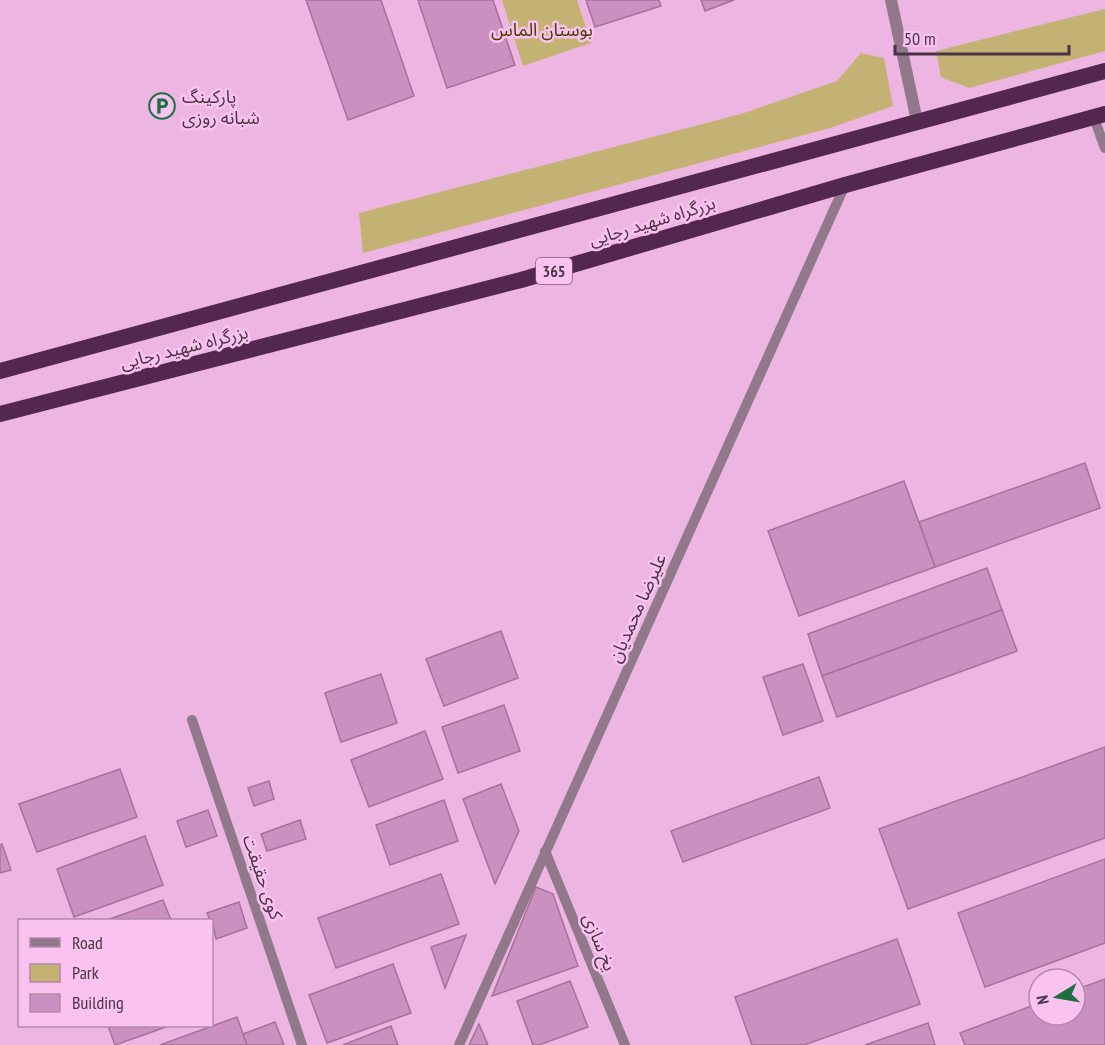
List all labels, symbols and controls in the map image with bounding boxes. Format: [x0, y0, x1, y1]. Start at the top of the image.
park label: بوستان الماس [491, 18, 593, 41]
scale bar [895, 18, 1069, 56]
text: 50 m [904, 27, 936, 50]
place label: پارکینگ شبانه روزی [182, 85, 260, 129]
parking icon: پارکینگ شبانه روزی [147, 91, 177, 121]
street label: بزرگراه شهید رجایی [586, 191, 718, 251]
road number: 365 [536, 258, 572, 284]
street label: بزرگراه شهید رجایی [118, 320, 250, 374]
street label: علیرضا محمدیان [603, 550, 671, 666]
street label: کوی حقیقت [238, 832, 288, 923]
street label: یخ سازی [576, 910, 622, 975]
legend [18, 919, 213, 1027]
text: Road [72, 931, 103, 954]
text: Park [72, 961, 99, 984]
north arrow [1027, 967, 1087, 1027]
text: Building [72, 991, 124, 1014]
text: N [1032, 994, 1053, 1006]

